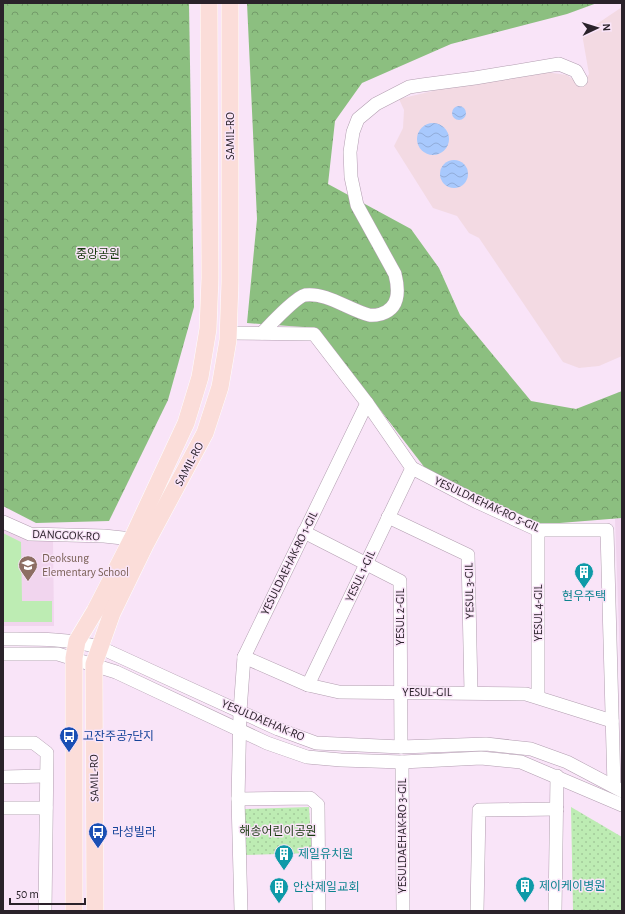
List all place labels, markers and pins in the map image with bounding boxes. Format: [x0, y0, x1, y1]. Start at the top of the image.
place label: Deoksung Elementary School [42, 552, 129, 579]
school or university icon: Deoksung Elementary School [17, 554, 39, 582]
building icon: 현우주택 [573, 561, 595, 589]
place label: 현우주택 [562, 589, 606, 602]
bus stop icon: 고잔주공7단지 [58, 725, 80, 753]
place label: 고잔주공7단지 [83, 730, 154, 742]
bus stop icon: 라성빌라 [87, 821, 109, 849]
place label: 라성빌라 [112, 826, 156, 838]
building icon: 제일유치원 [273, 843, 295, 871]
place label: 제일유치원 [298, 848, 353, 860]
building icon: 제이케이병원 [514, 875, 536, 903]
building icon: 안산제일교회 [268, 876, 290, 904]
place label: 제이케이병원 [539, 880, 605, 892]
place label: 안산제일교회 [293, 881, 359, 893]

